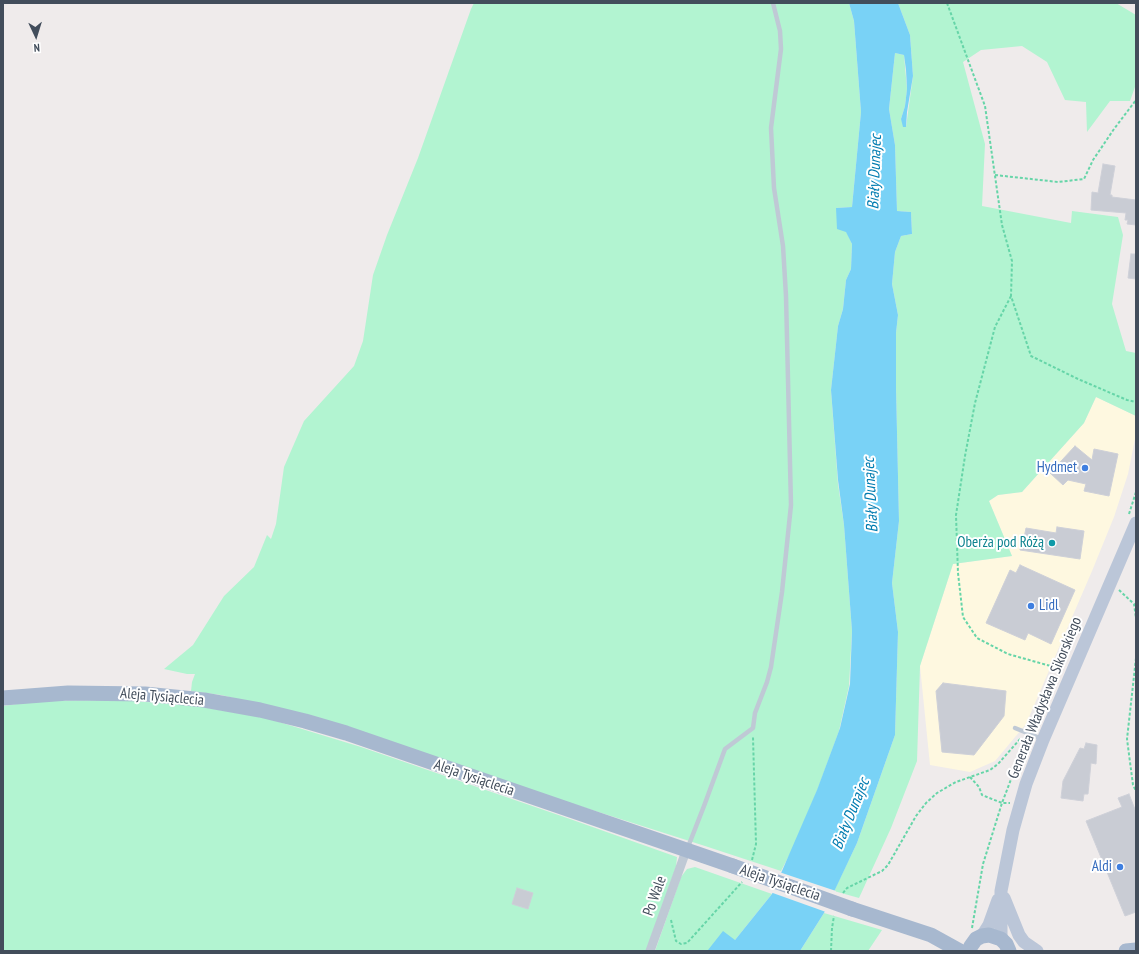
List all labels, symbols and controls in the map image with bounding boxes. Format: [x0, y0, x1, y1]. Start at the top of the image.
north arrow [16, 16, 56, 56]
text: N [33, 41, 40, 55]
water label: Biały Dunajec [864, 134, 886, 210]
water label: Biały Dunajec [859, 457, 883, 533]
place label: Hydmet [1037, 459, 1077, 477]
marker: Hydmet [1080, 463, 1090, 473]
place label: Oberża pod Różą [957, 534, 1044, 552]
marker: Oberża pod Różą [1047, 538, 1057, 548]
place label: Lidl [1039, 597, 1058, 615]
marker: Lidl [1026, 601, 1036, 611]
street label: Generała Władysława Sikorskiego [1004, 615, 1086, 781]
street label: Aleja Tysiąclecia [119, 684, 205, 710]
street label: Aleja Tysiąclecia [431, 756, 517, 800]
water label: Biały Dunajec [828, 776, 874, 852]
place label: Aldi [1092, 858, 1112, 876]
street label: Aleja Tysiąclecia [737, 861, 823, 905]
marker: Aldi [1115, 862, 1125, 872]
street label: Po Wale [639, 874, 671, 918]

